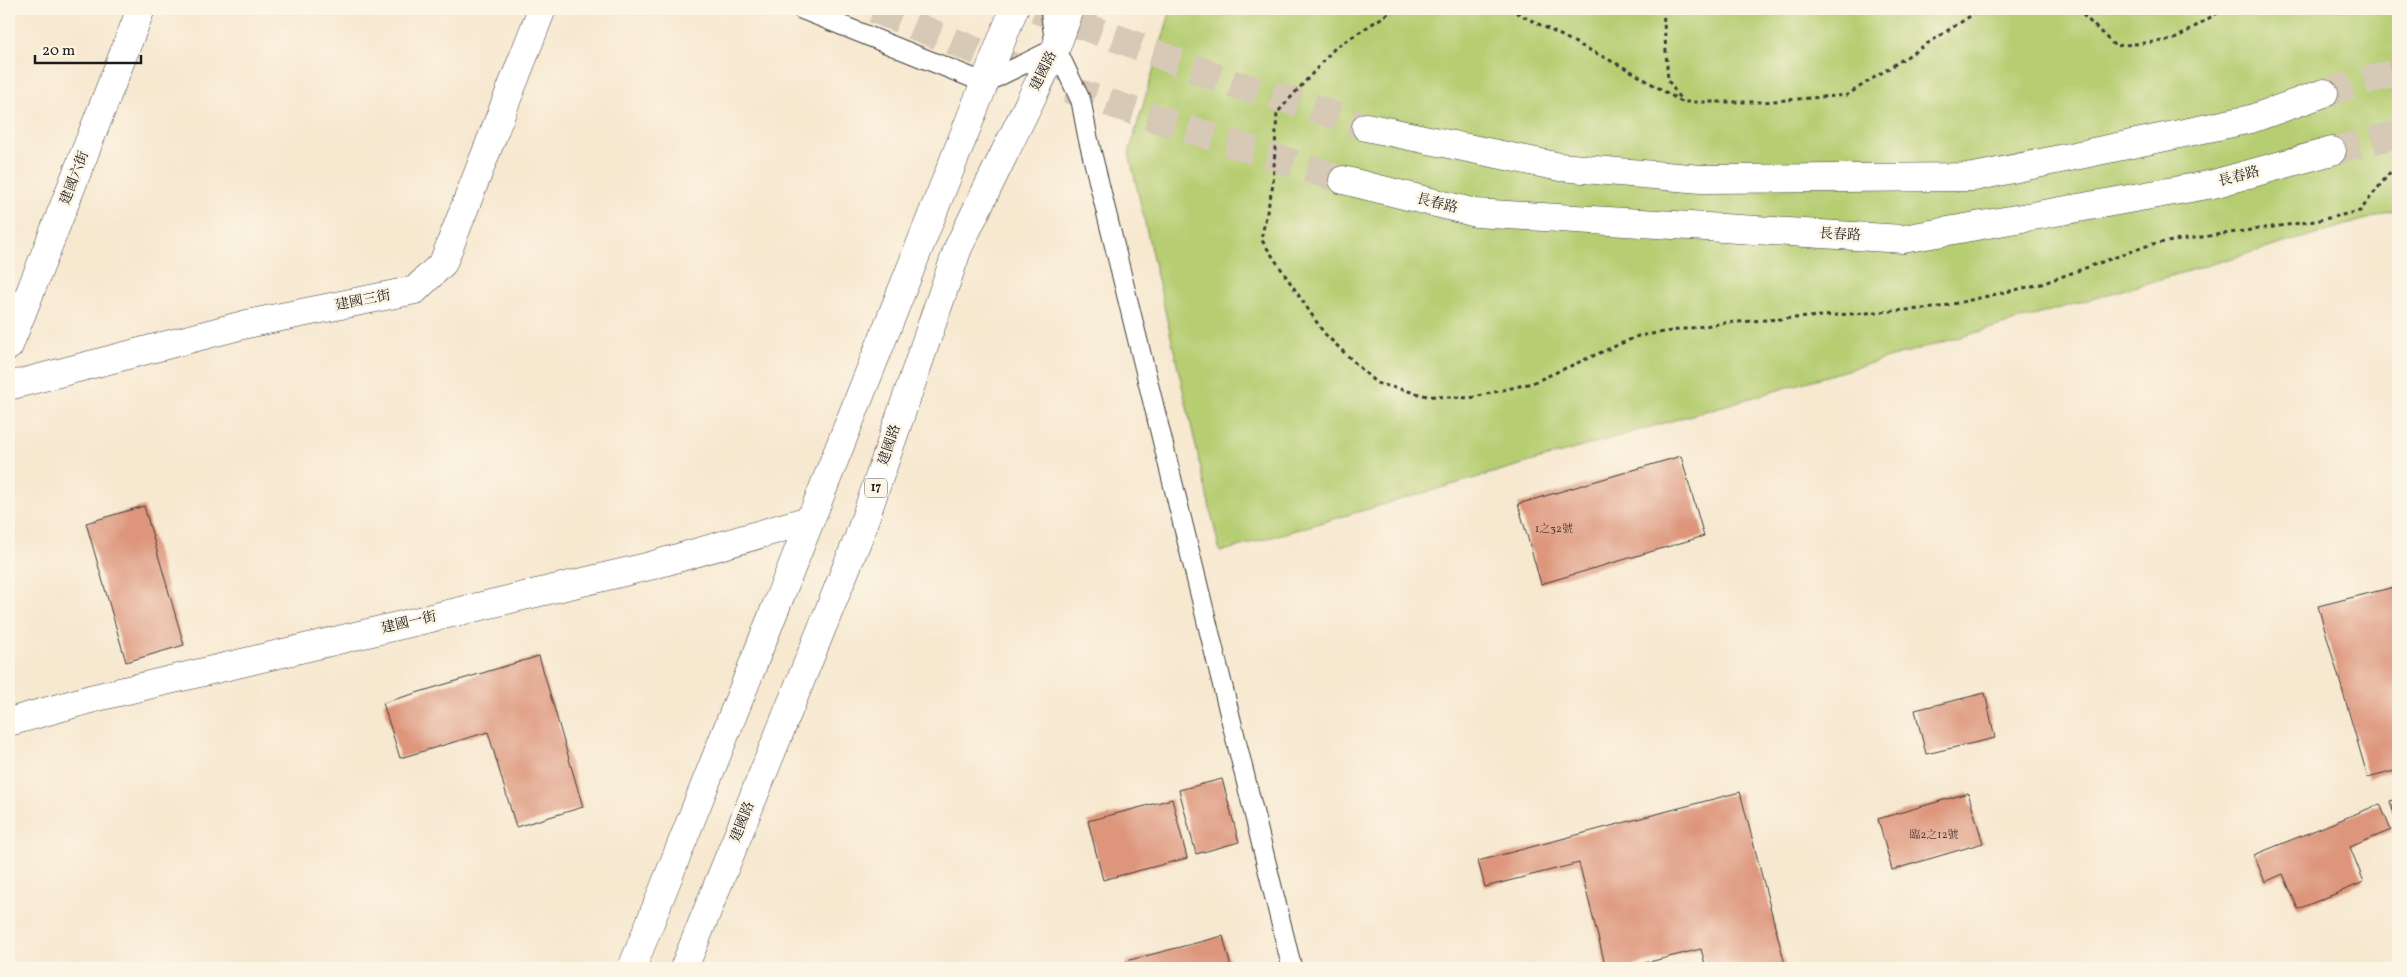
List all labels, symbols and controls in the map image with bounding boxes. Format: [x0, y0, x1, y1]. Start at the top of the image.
scale bar [35, 32, 141, 64]
text: 20 m [42, 41, 75, 62]
street label: 建國路 [1026, 48, 1062, 94]
street label: 建國六街 [56, 148, 94, 208]
street label: 長春路 [2216, 162, 2262, 192]
street label: 長春路 [1414, 190, 1460, 218]
street label: 長春路 [1819, 224, 1861, 246]
street label: 建國三街 [334, 286, 392, 316]
street label: 建國路 [874, 422, 906, 468]
road number: 17 [865, 478, 887, 498]
house number: 1之32號 [1535, 522, 1573, 537]
street label: 建國一街 [380, 607, 438, 639]
street label: 建國路 [726, 799, 760, 845]
house number: 臨2之12號 [1909, 828, 1959, 843]

